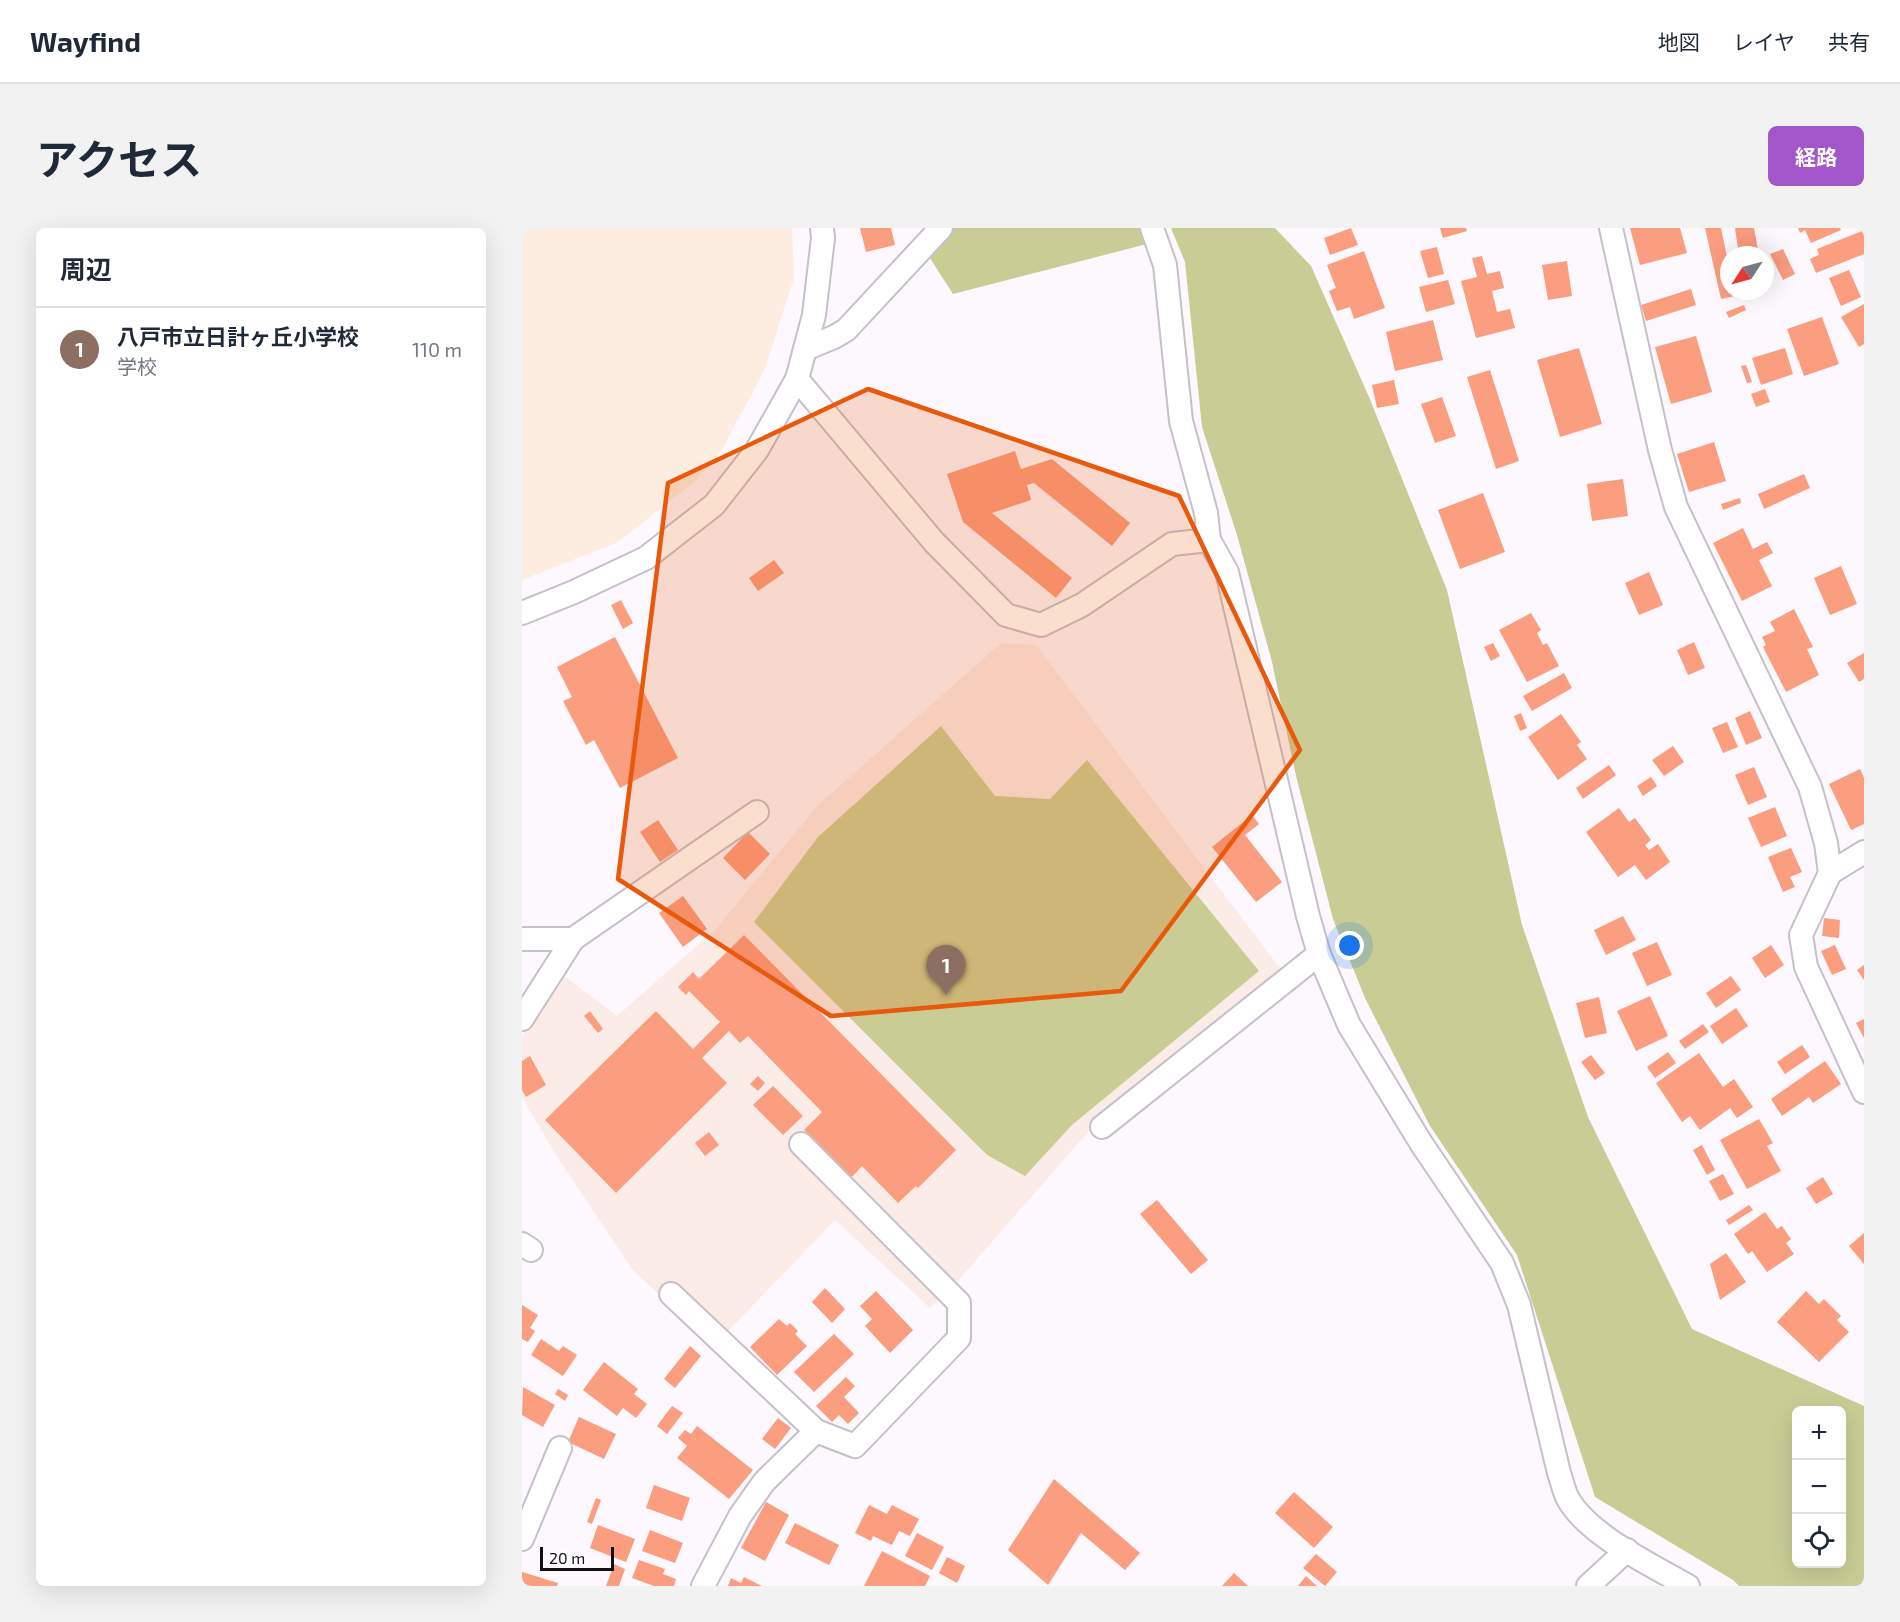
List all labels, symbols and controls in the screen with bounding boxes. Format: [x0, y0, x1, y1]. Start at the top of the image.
text: Wayfind [30, 24, 141, 58]
text: 地図 [1658, 29, 1700, 54]
text: レイヤ [1733, 29, 1795, 54]
text: 共有 [1828, 29, 1870, 54]
button: 経路 [1768, 126, 1864, 186]
text: アクセス [36, 133, 202, 183]
north arrow [1720, 246, 1774, 300]
text: 周辺 [60, 253, 112, 284]
text: 八戸市立日計ヶ丘小学校 [117, 323, 359, 349]
text: 1 [75, 337, 84, 361]
text: 110 m [412, 337, 462, 361]
text: 学校 [117, 354, 157, 378]
your location [1335, 931, 1364, 960]
pin: 1 [926, 946, 966, 995]
map controls [1792, 1406, 1846, 1568]
button: + [1792, 1406, 1846, 1460]
button: − [1792, 1460, 1846, 1514]
button: locate [1792, 1514, 1846, 1568]
scale bar [540, 1544, 614, 1572]
text: 20 m [549, 1548, 585, 1567]

